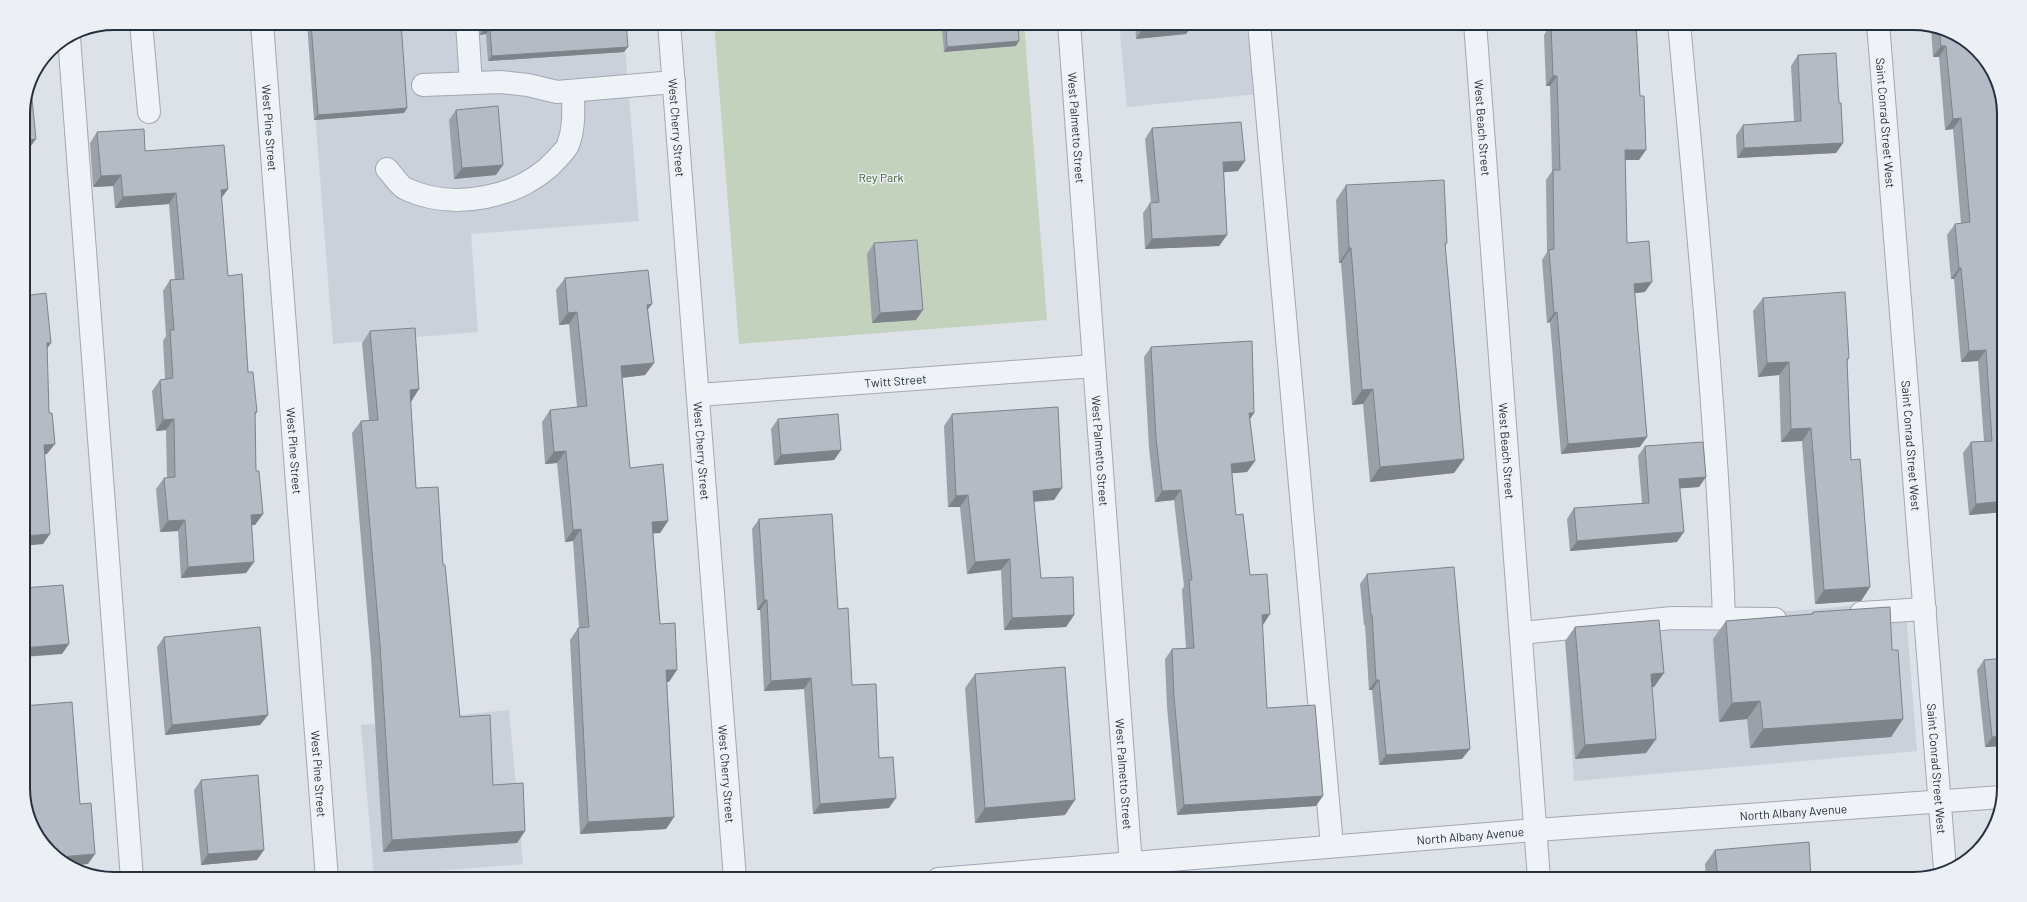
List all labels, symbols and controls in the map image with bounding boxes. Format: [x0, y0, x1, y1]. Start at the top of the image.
street label: Saint Conrad Street West [1874, 57, 1898, 188]
street label: West Palmetto Street [1066, 72, 1088, 184]
street label: West Cherry Street [666, 78, 688, 177]
street label: West Beach Street [1472, 79, 1493, 176]
street label: West Pine Street [260, 84, 280, 172]
park label: Rey Park [858, 170, 904, 184]
street label: Twitt Street [864, 371, 927, 390]
street label: Saint Conrad Street West [1899, 380, 1924, 511]
street label: West Palmetto Street [1089, 395, 1112, 507]
street label: West Cherry Street [691, 401, 713, 500]
street label: West Beach Street [1496, 402, 1518, 500]
street label: West Pine Street [284, 407, 305, 495]
street label: Saint Conrad Street West [1925, 703, 1949, 834]
street label: West Palmetto Street [1113, 718, 1135, 830]
street label: West Cherry Street [716, 724, 738, 824]
street label: West Pine Street [309, 730, 329, 818]
street label: North Albany Avenue [1739, 801, 1848, 823]
street label: North Albany Avenue [1416, 824, 1524, 847]

